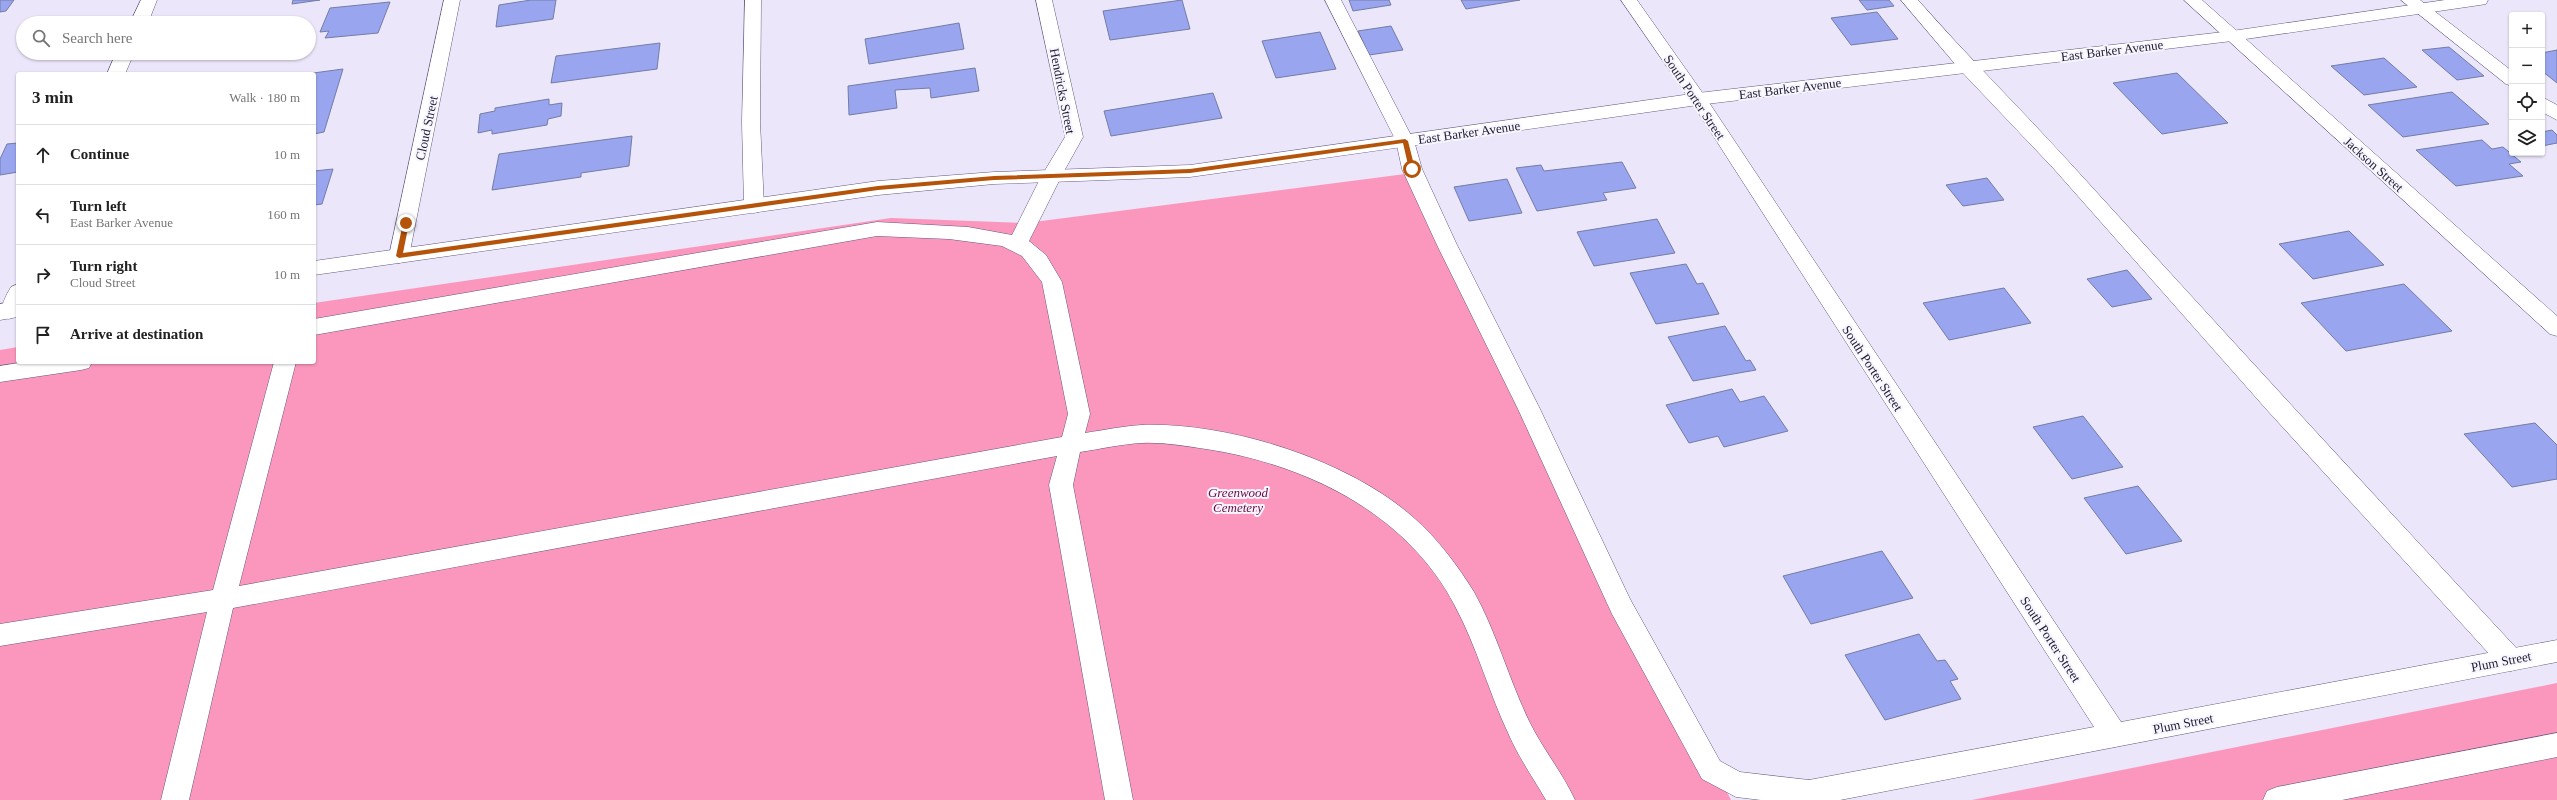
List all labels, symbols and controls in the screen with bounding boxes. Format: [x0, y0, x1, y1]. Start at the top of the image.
map controls [2509, 12, 2545, 156]
button: + [2509, 12, 2545, 48]
search box [16, 16, 316, 60]
icon: search [30, 27, 52, 49]
text: Search here [62, 30, 132, 46]
street label: East Barker Avenue [2060, 37, 2164, 64]
street label: Hendricks Street [1047, 47, 1078, 136]
button: − [2509, 48, 2545, 84]
street label: South Porter Street [1661, 52, 1729, 143]
street label: East Barker Avenue [1738, 75, 1842, 102]
button: locate [2509, 84, 2545, 120]
text: 3 min [32, 88, 73, 107]
text: Walk · 180 m [229, 90, 300, 105]
street label: Cloud Street [412, 94, 441, 162]
street label: East Barker Avenue [1417, 118, 1521, 147]
button: layers [2509, 120, 2545, 156]
street label: Jackson Street [2341, 134, 2407, 195]
icon: ahead [32, 144, 54, 166]
text: Continue [70, 146, 129, 162]
text: 10 m [274, 147, 300, 162]
route start [1403, 160, 1421, 178]
text: Turn left [70, 198, 127, 214]
icon: left [32, 204, 54, 226]
text: 160 m [267, 207, 300, 222]
route end [397, 214, 415, 232]
text: East Barker Avenue [70, 215, 173, 230]
text: Turn right [70, 258, 137, 274]
icon: right [32, 264, 54, 286]
text: 10 m [274, 267, 300, 282]
text: Cloud Street [70, 275, 135, 290]
street label: South Porter Street [1839, 323, 1906, 414]
icon: arrive [32, 324, 54, 346]
text: Arrive at destination [70, 326, 203, 342]
park label: Greenwood Cemetery [1208, 485, 1269, 515]
street label: South Porter Street [2017, 594, 2084, 685]
street label: Plum Street [2470, 648, 2533, 675]
street label: Plum Street [2152, 710, 2215, 737]

